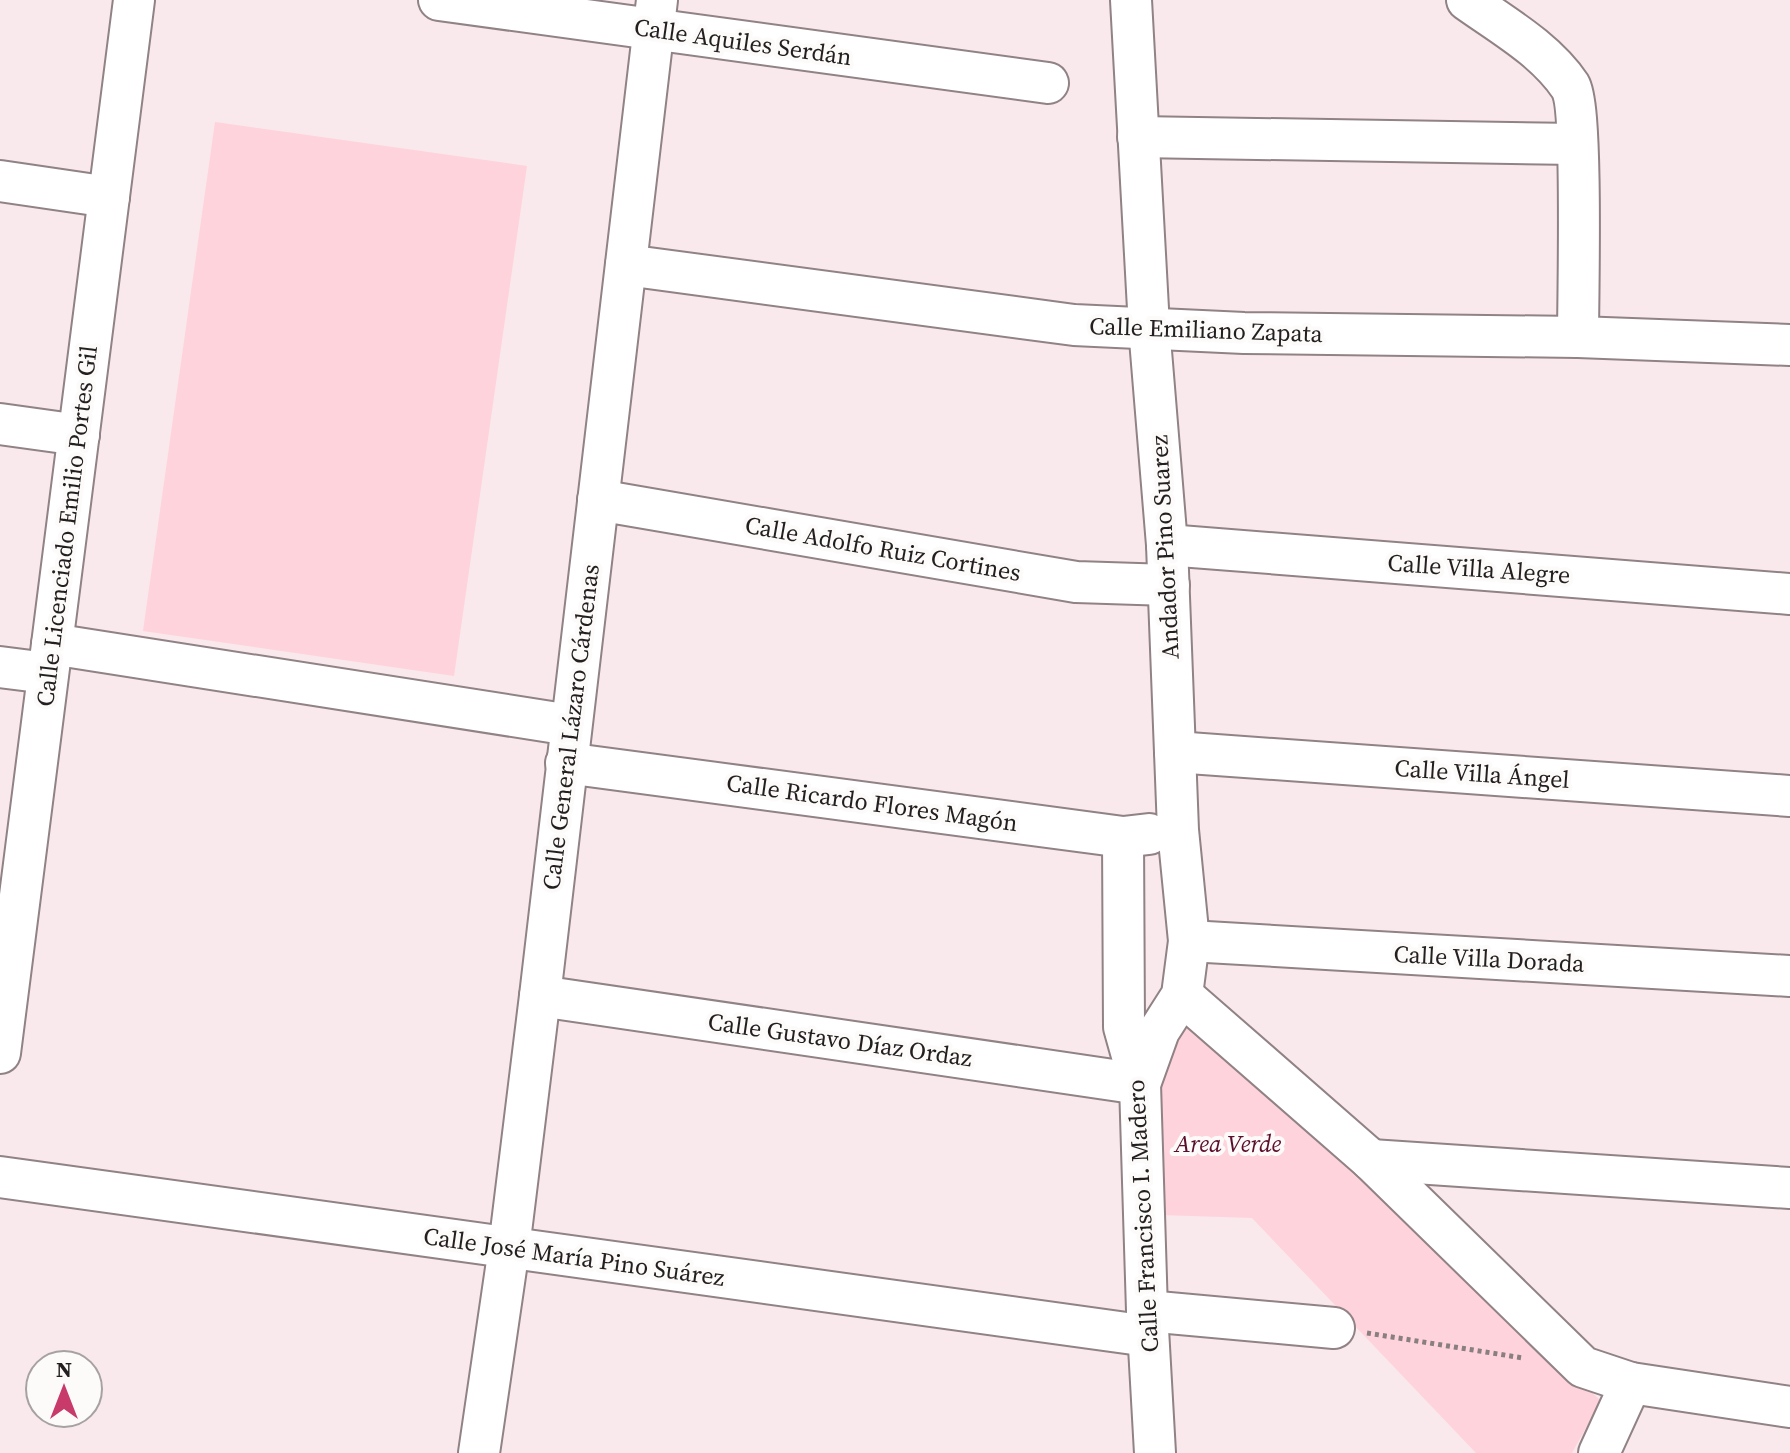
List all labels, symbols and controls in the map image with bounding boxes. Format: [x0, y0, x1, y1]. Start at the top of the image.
street label: Calle Aquiles Serdán [632, 10, 854, 73]
street label: Calle Emiliano Zapata [1089, 309, 1324, 350]
street label: Calle Licenciado Emilio Portes Gil [28, 344, 105, 708]
street label: Andador Pino Suarez [1142, 434, 1187, 660]
street label: Calle Adolfo Ruiz Cortines [743, 508, 1024, 589]
street label: Calle Villa Alegre [1387, 546, 1572, 591]
street label: Calle General Lázaro Cárdenas [534, 562, 607, 892]
street label: Calle Villa Ángel [1394, 751, 1571, 796]
street label: Calle Ricardo Flores Magón [724, 766, 1020, 839]
street label: Calle Villa Dorada [1393, 937, 1586, 980]
street label: Calle Gustavo Díaz Ordaz [706, 1005, 974, 1074]
street label: Calle Francisco I. Madero [1119, 1079, 1166, 1353]
park label: Area Verde [1173, 1127, 1282, 1160]
street label: Calle José María Pino Suárez [421, 1219, 727, 1294]
north arrow [24, 1349, 104, 1429]
text: N [56, 1354, 72, 1384]

